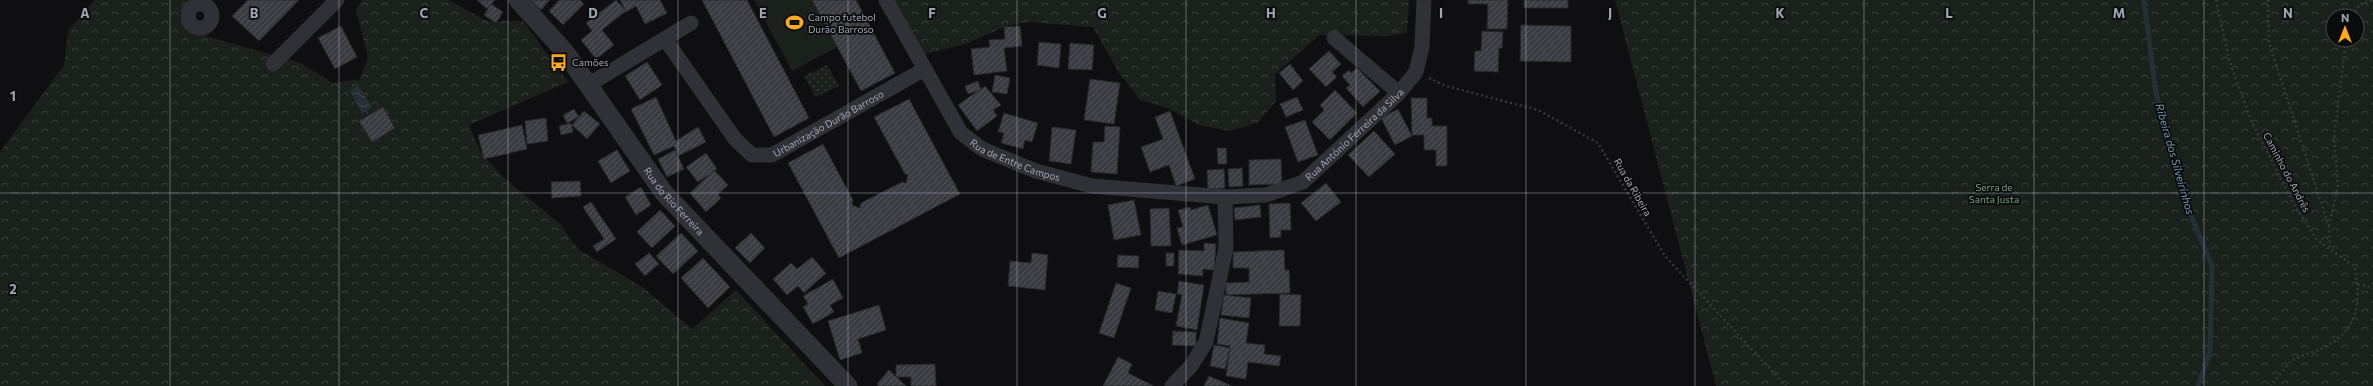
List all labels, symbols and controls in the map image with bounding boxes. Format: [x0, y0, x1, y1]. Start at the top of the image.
text: A [80, 5, 90, 21]
text: B [250, 5, 259, 21]
text: C [420, 5, 429, 21]
text: D [588, 5, 598, 21]
text: E [759, 5, 767, 21]
text: F [928, 5, 936, 21]
text: G [1097, 5, 1107, 21]
text: H [1266, 5, 1276, 21]
text: I [1439, 5, 1443, 21]
text: J [1608, 5, 1612, 21]
text: K [1775, 5, 1785, 21]
text: L [1945, 5, 1953, 21]
text: M [2113, 5, 2125, 21]
text: N [2283, 5, 2293, 21]
north arrow [2325, 8, 2365, 48]
place label: Campo futebol Durão Barroso [808, 11, 876, 35]
text: N [2341, 11, 2349, 24]
sports icon: Campo futebol Durão Barroso [785, 13, 805, 33]
bus stop icon: Camões [549, 52, 569, 72]
place label: Camões [572, 56, 609, 68]
street label: Rua António Ferreira da Silva [1303, 86, 1406, 183]
street label: Urbanização Durão Barroso [771, 87, 886, 159]
text: 1 [10, 88, 16, 104]
water label: Ribeira dos Silveirinhos [2153, 102, 2198, 216]
street label: Caminho do Andrês [2261, 130, 2313, 214]
street label: Rua de Entre Campos [968, 136, 1062, 183]
street label: Rua da Ribeira [1612, 156, 1654, 218]
street label: Rua do Rio Ferreira [642, 165, 707, 237]
park label: Serra de Santa Justa [1969, 181, 2019, 205]
text: 2 [9, 281, 17, 297]

